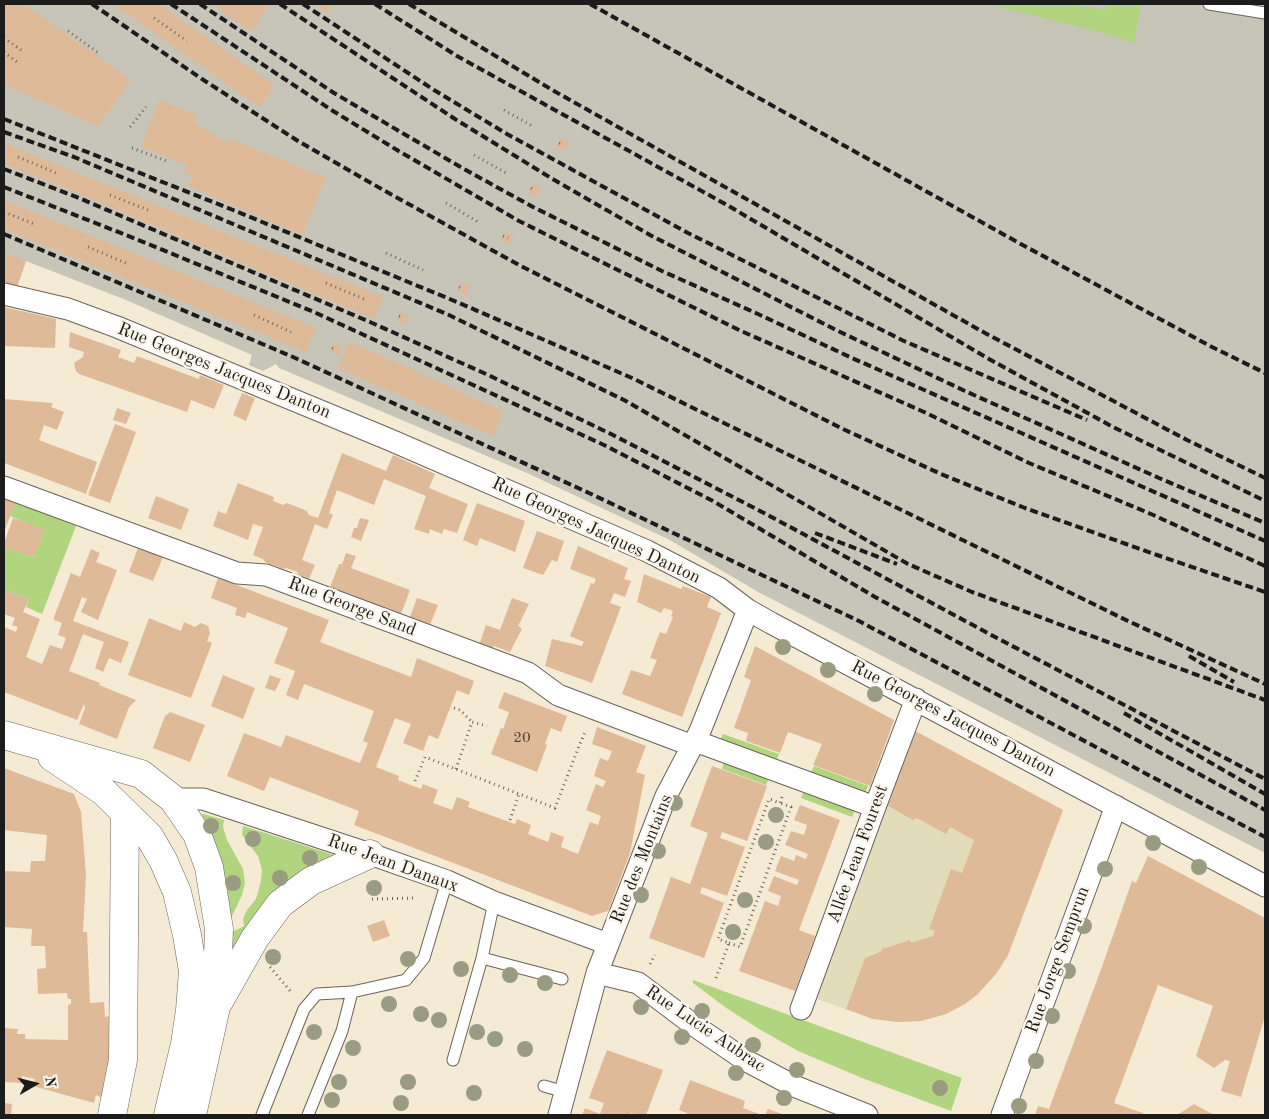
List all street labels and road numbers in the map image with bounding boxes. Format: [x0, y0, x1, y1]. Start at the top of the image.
street label: Rue Georges Jacques Danton [114, 318, 334, 424]
street label: Rue Georges Jacques Danton [488, 473, 704, 589]
street label: Rue George Sand [285, 573, 419, 641]
street label: Rue Georges Jacques Danton [847, 656, 1059, 782]
street label: Allée Jean Fourest [823, 782, 893, 926]
street label: Rue des Montains [606, 791, 678, 927]
street label: Rue Jean Danaux [324, 830, 462, 898]
street label: Rue Jorge Semprun [1021, 884, 1095, 1036]
street label: Rue Lucie Aubrac [641, 981, 769, 1077]

